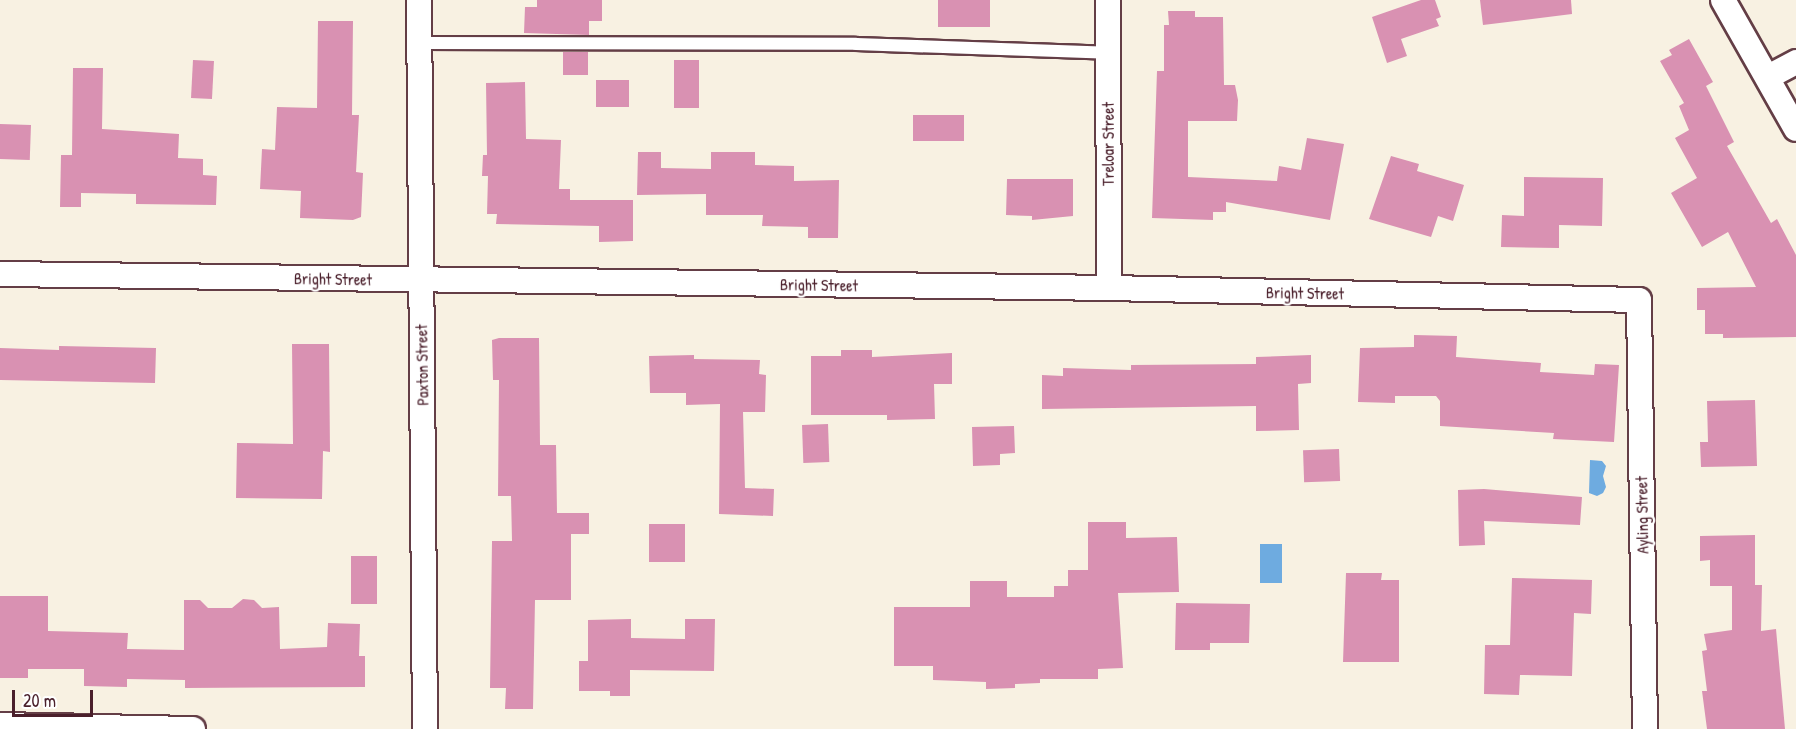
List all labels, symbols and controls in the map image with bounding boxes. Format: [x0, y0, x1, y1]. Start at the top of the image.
street label: Treloar Street [1098, 102, 1118, 186]
street label: Bright Street [294, 269, 372, 289]
street label: Bright Street [780, 275, 858, 295]
street label: Bright Street [1266, 283, 1344, 303]
street label: Paxton Street [412, 324, 432, 406]
street label: Ayling Street [1632, 476, 1652, 554]
scale bar [15, 678, 96, 716]
text: 20 m [23, 688, 56, 713]

